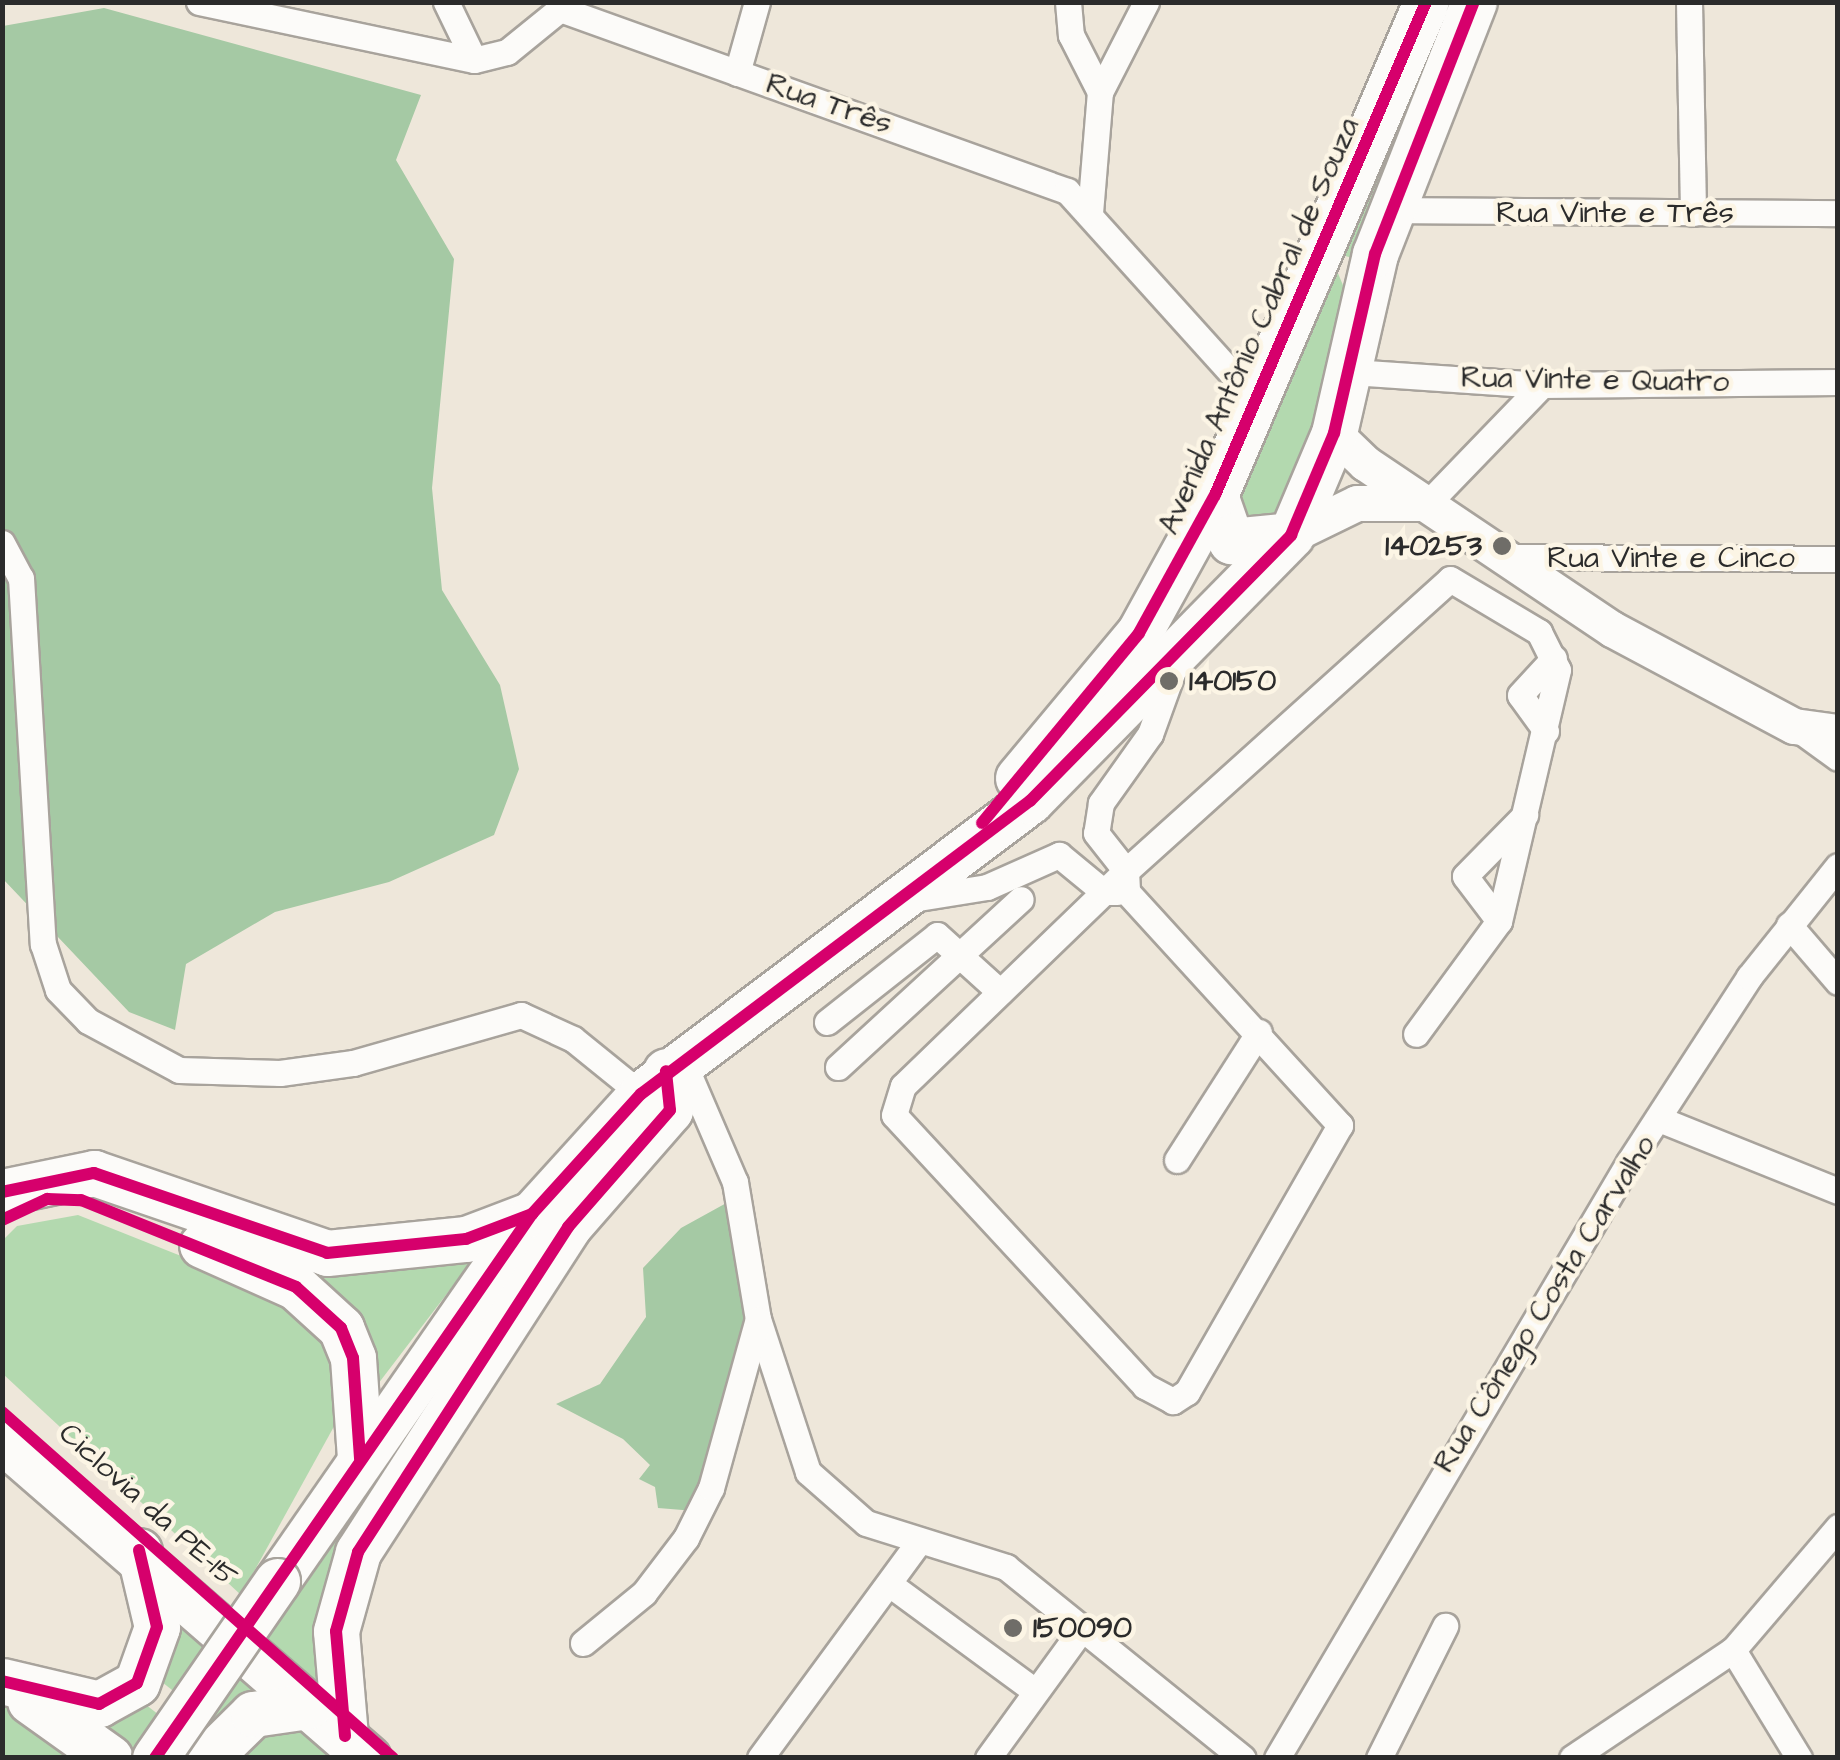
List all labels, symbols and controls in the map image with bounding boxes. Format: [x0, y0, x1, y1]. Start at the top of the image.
street label: Rua Três [761, 66, 897, 142]
street label: Avenida Antônio Cabral de Souza [1151, 112, 1367, 540]
street label: Rua Vinte e Três [1496, 195, 1734, 231]
street label: Rua Vinte e Quatro [1461, 360, 1729, 400]
place label: 140253 [1385, 528, 1482, 564]
marker: 140253 [1491, 535, 1513, 557]
street label: Rua Vinte e Cinco [1547, 540, 1795, 576]
place label: 140150 [1189, 663, 1276, 699]
marker: 140150 [1158, 670, 1180, 692]
street label: Rua Cônego Costa Carvalho [1426, 1129, 1664, 1479]
street label: Ciclovia da PE-15 [51, 1415, 245, 1595]
place label: 150090 [1033, 1610, 1132, 1646]
marker: 150090 [1002, 1617, 1024, 1639]

